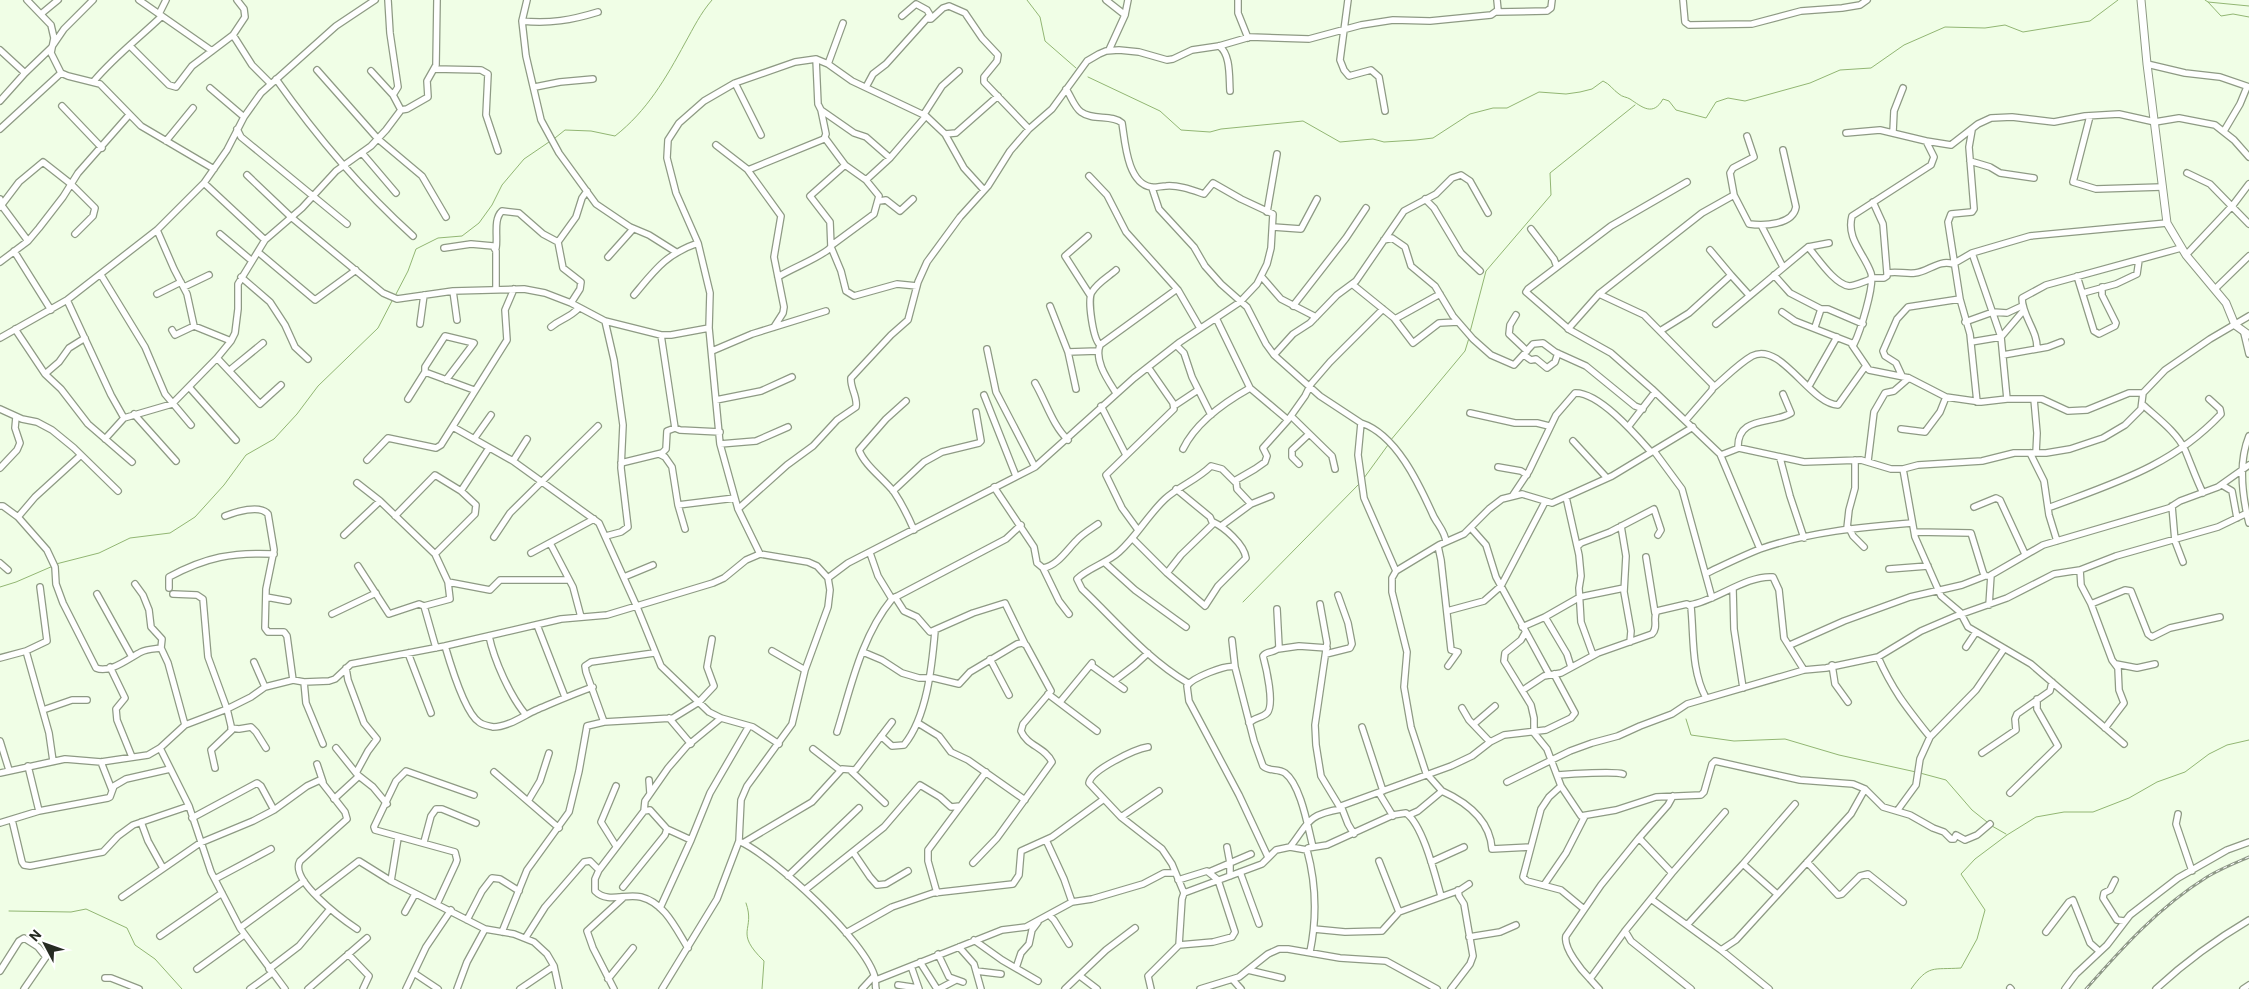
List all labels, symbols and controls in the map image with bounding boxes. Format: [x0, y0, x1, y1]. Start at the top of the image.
north arrow [20, 919, 70, 969]
text: N [26, 926, 44, 944]

